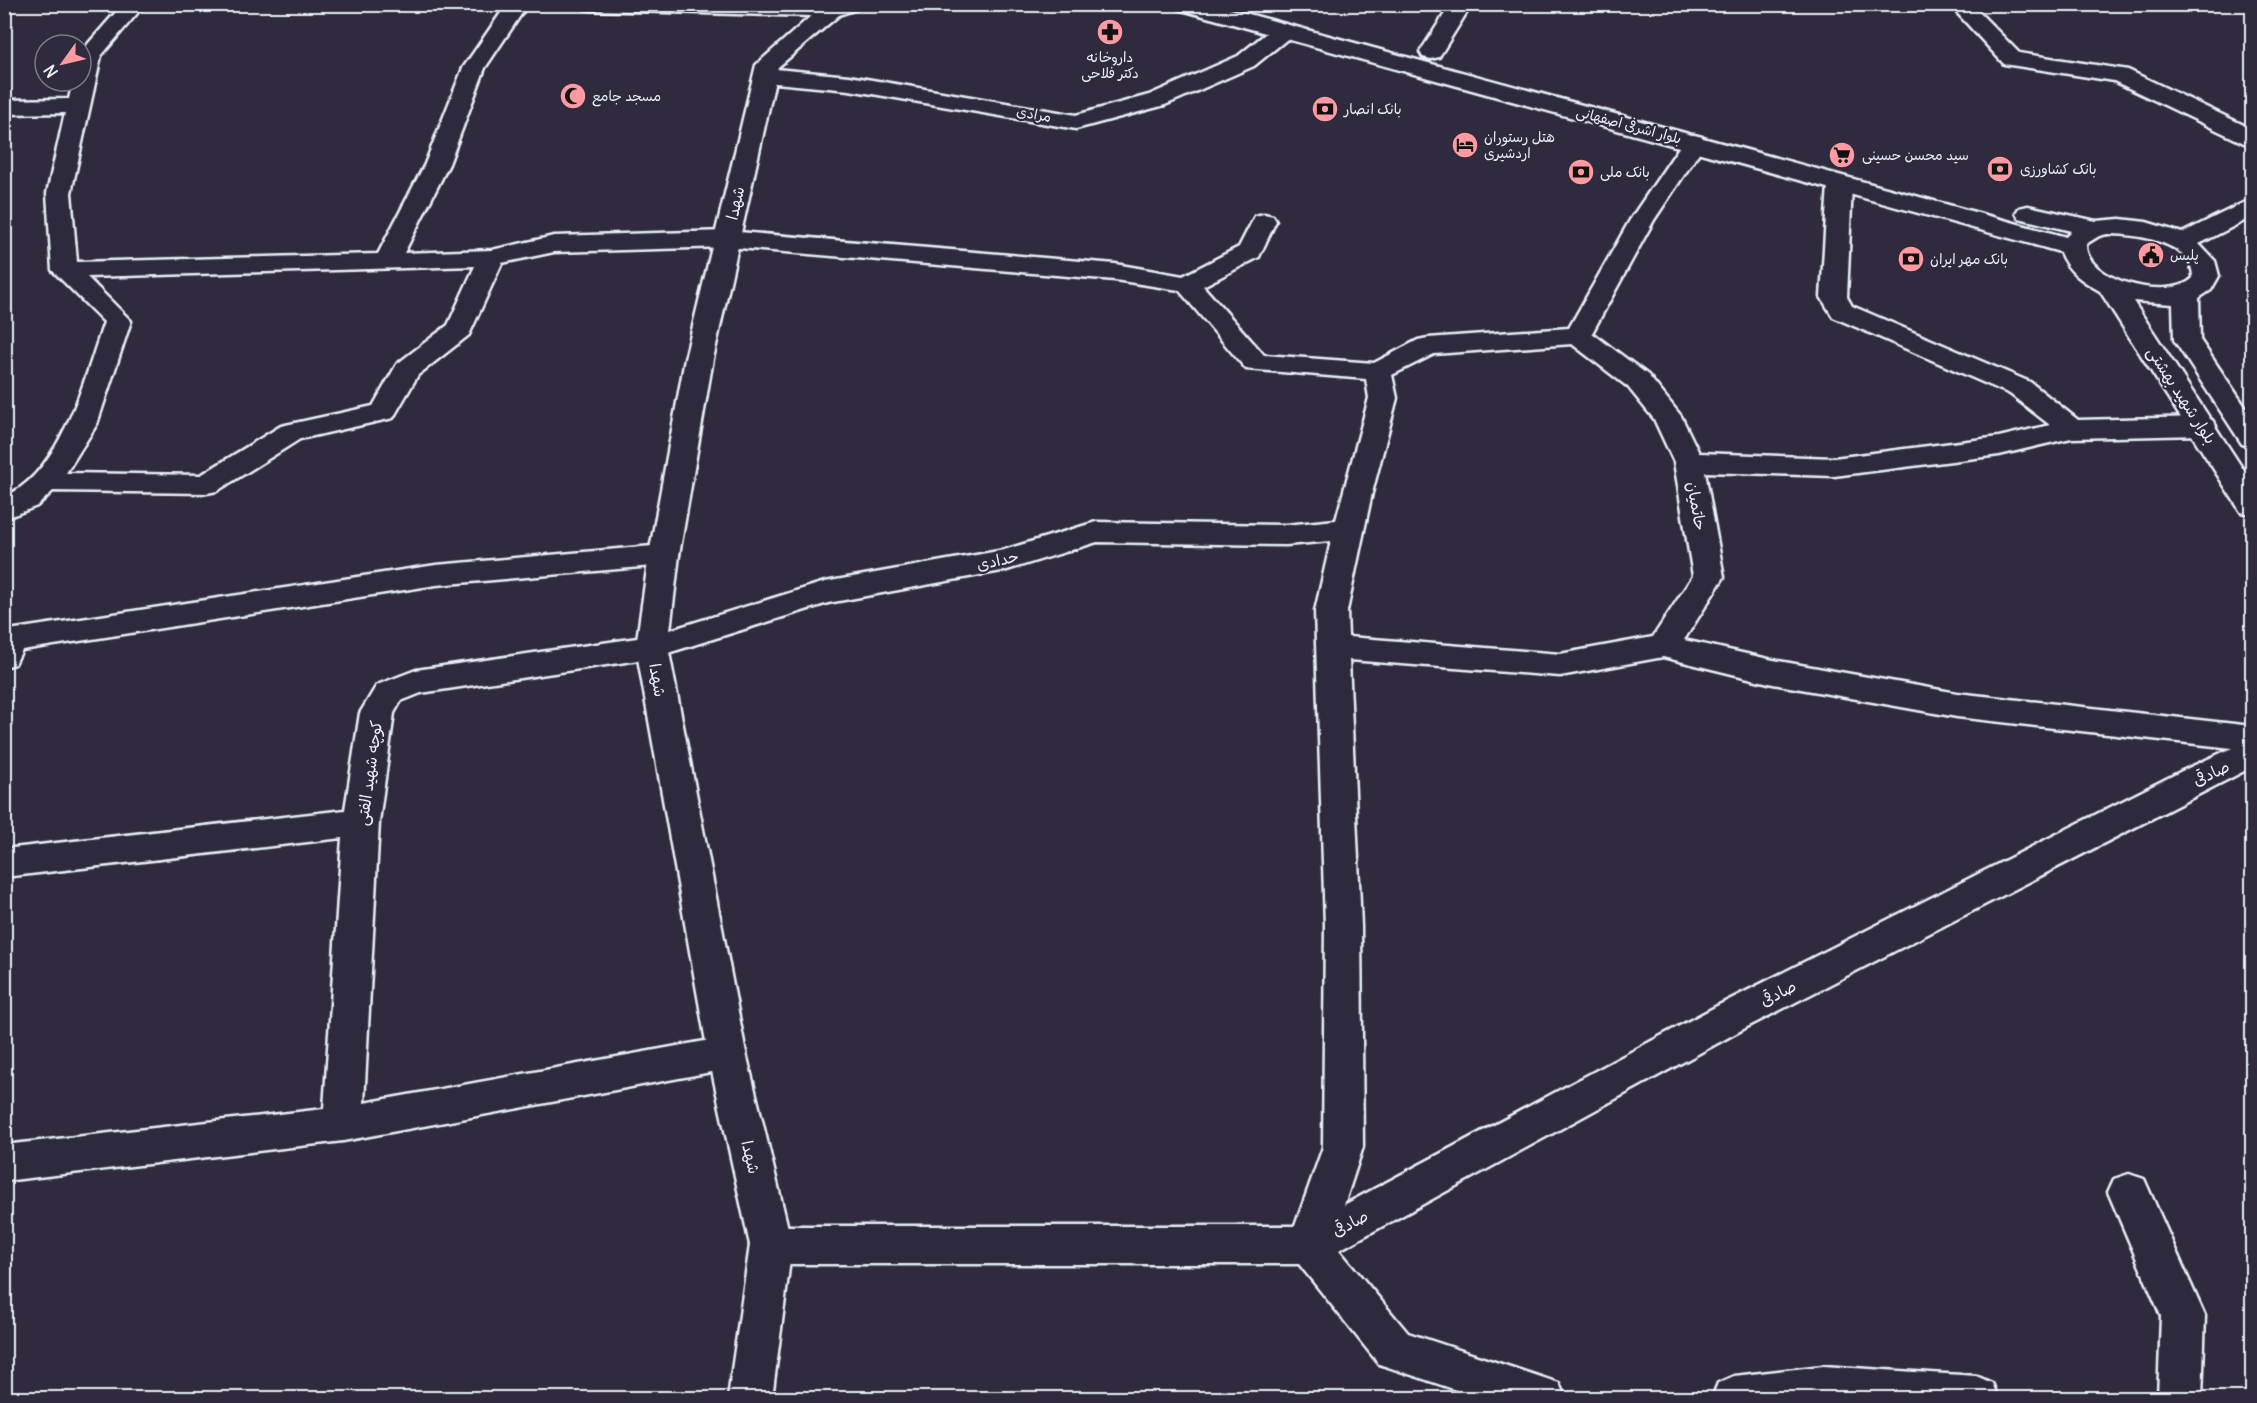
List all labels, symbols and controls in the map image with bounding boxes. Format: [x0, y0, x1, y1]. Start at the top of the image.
pharmacy icon: داروخانه دکتر فلاحی [1095, 17, 1125, 47]
north arrow [33, 33, 93, 93]
place label: داروخانه دکتر فلاحی [1081, 48, 1139, 82]
text: N [39, 61, 62, 82]
mosque icon: مسجد جامع [558, 81, 588, 111]
place label: مسجد جامع [592, 87, 661, 107]
bank icon: بانک انصار [1310, 94, 1340, 124]
place label: بانک انصار [1343, 100, 1402, 118]
street label: مرادی [1015, 102, 1053, 126]
street label: بلوار اشرفی اصفهانی [1574, 102, 1684, 148]
place label: هتل رستوران اردشیری [1484, 128, 1555, 162]
hotel icon: هتل رستوران اردشیری [1450, 130, 1480, 160]
supermarket icon: سید محسن حسینی [1827, 140, 1857, 170]
place label: سید محسن حسینی [1862, 146, 1969, 164]
bank icon: بانک کشاورزی [1985, 154, 2015, 184]
bank icon: بانک ملی [1566, 157, 1596, 187]
place label: بانک کشاورزی [2020, 160, 2097, 178]
place label: بانک ملی [1600, 163, 1650, 181]
street label: شهدا [721, 184, 749, 222]
public building icon: پلیس [2136, 240, 2166, 270]
bank icon: بانک مهر ایران [1896, 244, 1926, 274]
place label: پلیس [2170, 246, 2199, 265]
place label: بانک مهر ایران [1930, 250, 2008, 268]
street label: بلوار شهید بهشتی [2142, 343, 2221, 448]
street label: حاتمیان [1683, 480, 1711, 532]
street label: حدادی [975, 545, 1020, 574]
street label: شهدا [645, 662, 671, 698]
street label: کوچه شهید الفتی [352, 719, 387, 827]
street label: صادقی [2189, 756, 2233, 790]
street label: صادقی [1756, 975, 1800, 1011]
street label: شهدا [737, 1138, 765, 1176]
street label: صادقی [1328, 1205, 1372, 1241]

